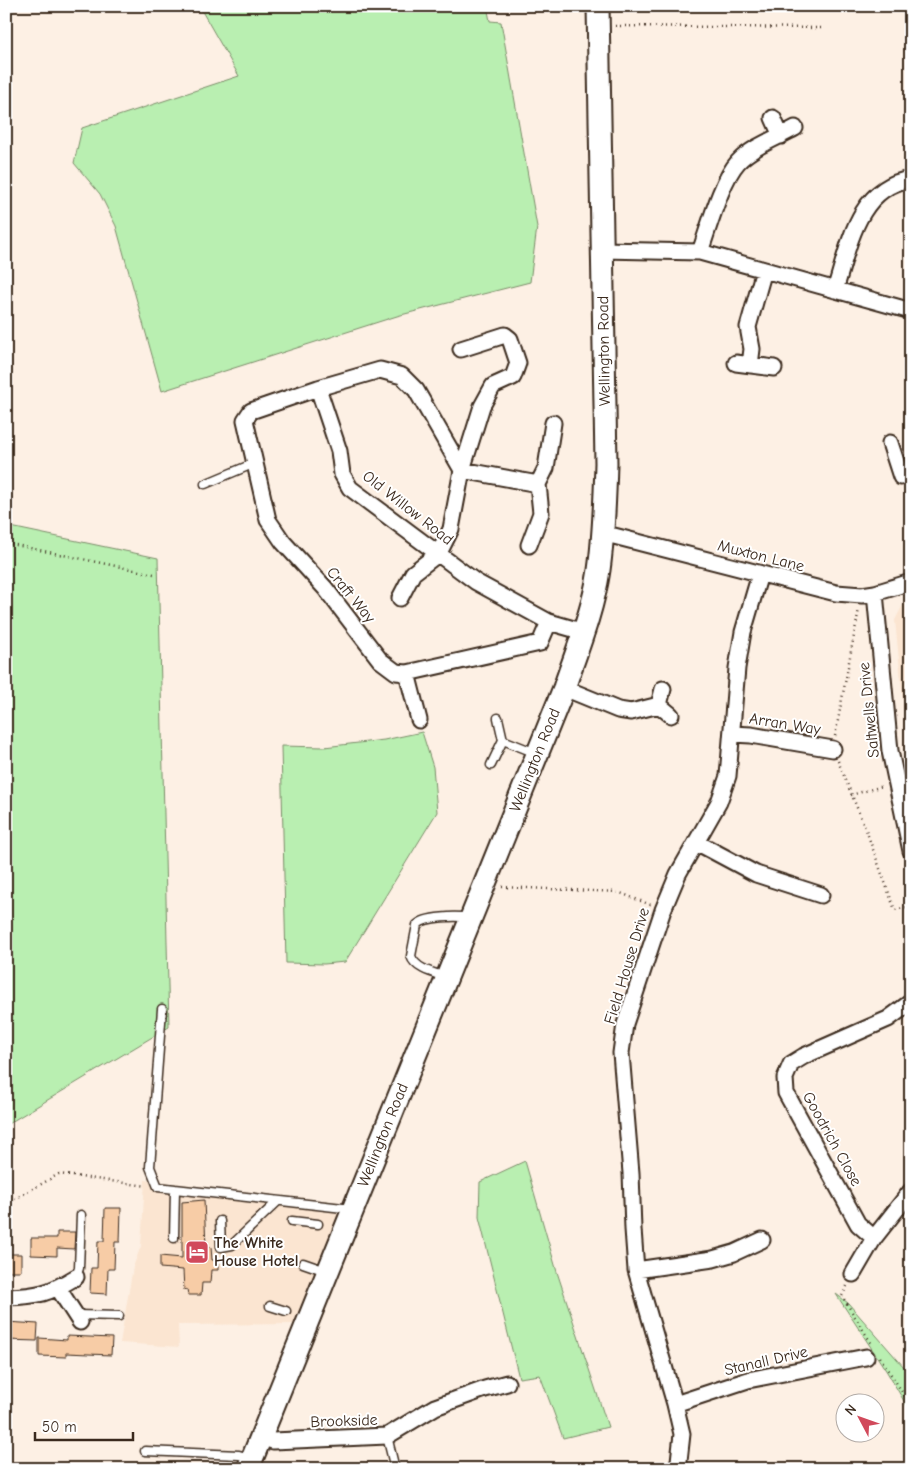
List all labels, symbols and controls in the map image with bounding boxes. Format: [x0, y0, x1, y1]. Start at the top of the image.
street label: Wellington Road [594, 296, 614, 406]
street label: Old Willow Road [359, 467, 457, 549]
street label: Muxton Lane [716, 537, 806, 575]
street label: Craft Way [323, 563, 380, 627]
street label: Saltwells Drive [855, 661, 883, 759]
street label: Wellington Road [506, 706, 564, 814]
street label: Arran Way [748, 709, 823, 739]
street label: Field House Drive [601, 906, 653, 1026]
street label: Wellington Road [354, 1081, 412, 1189]
street label: Goodrich Close [799, 1089, 865, 1189]
place label: The White House Hotel [214, 1234, 298, 1270]
hotel icon: The White House Hotel [184, 1239, 210, 1265]
street label: Stanall Drive [723, 1343, 809, 1379]
north arrow [834, 1392, 884, 1442]
text: N [841, 1401, 860, 1419]
scale bar [35, 1410, 132, 1442]
street label: Brookside [310, 1411, 378, 1431]
text: 50 m [42, 1418, 77, 1436]

